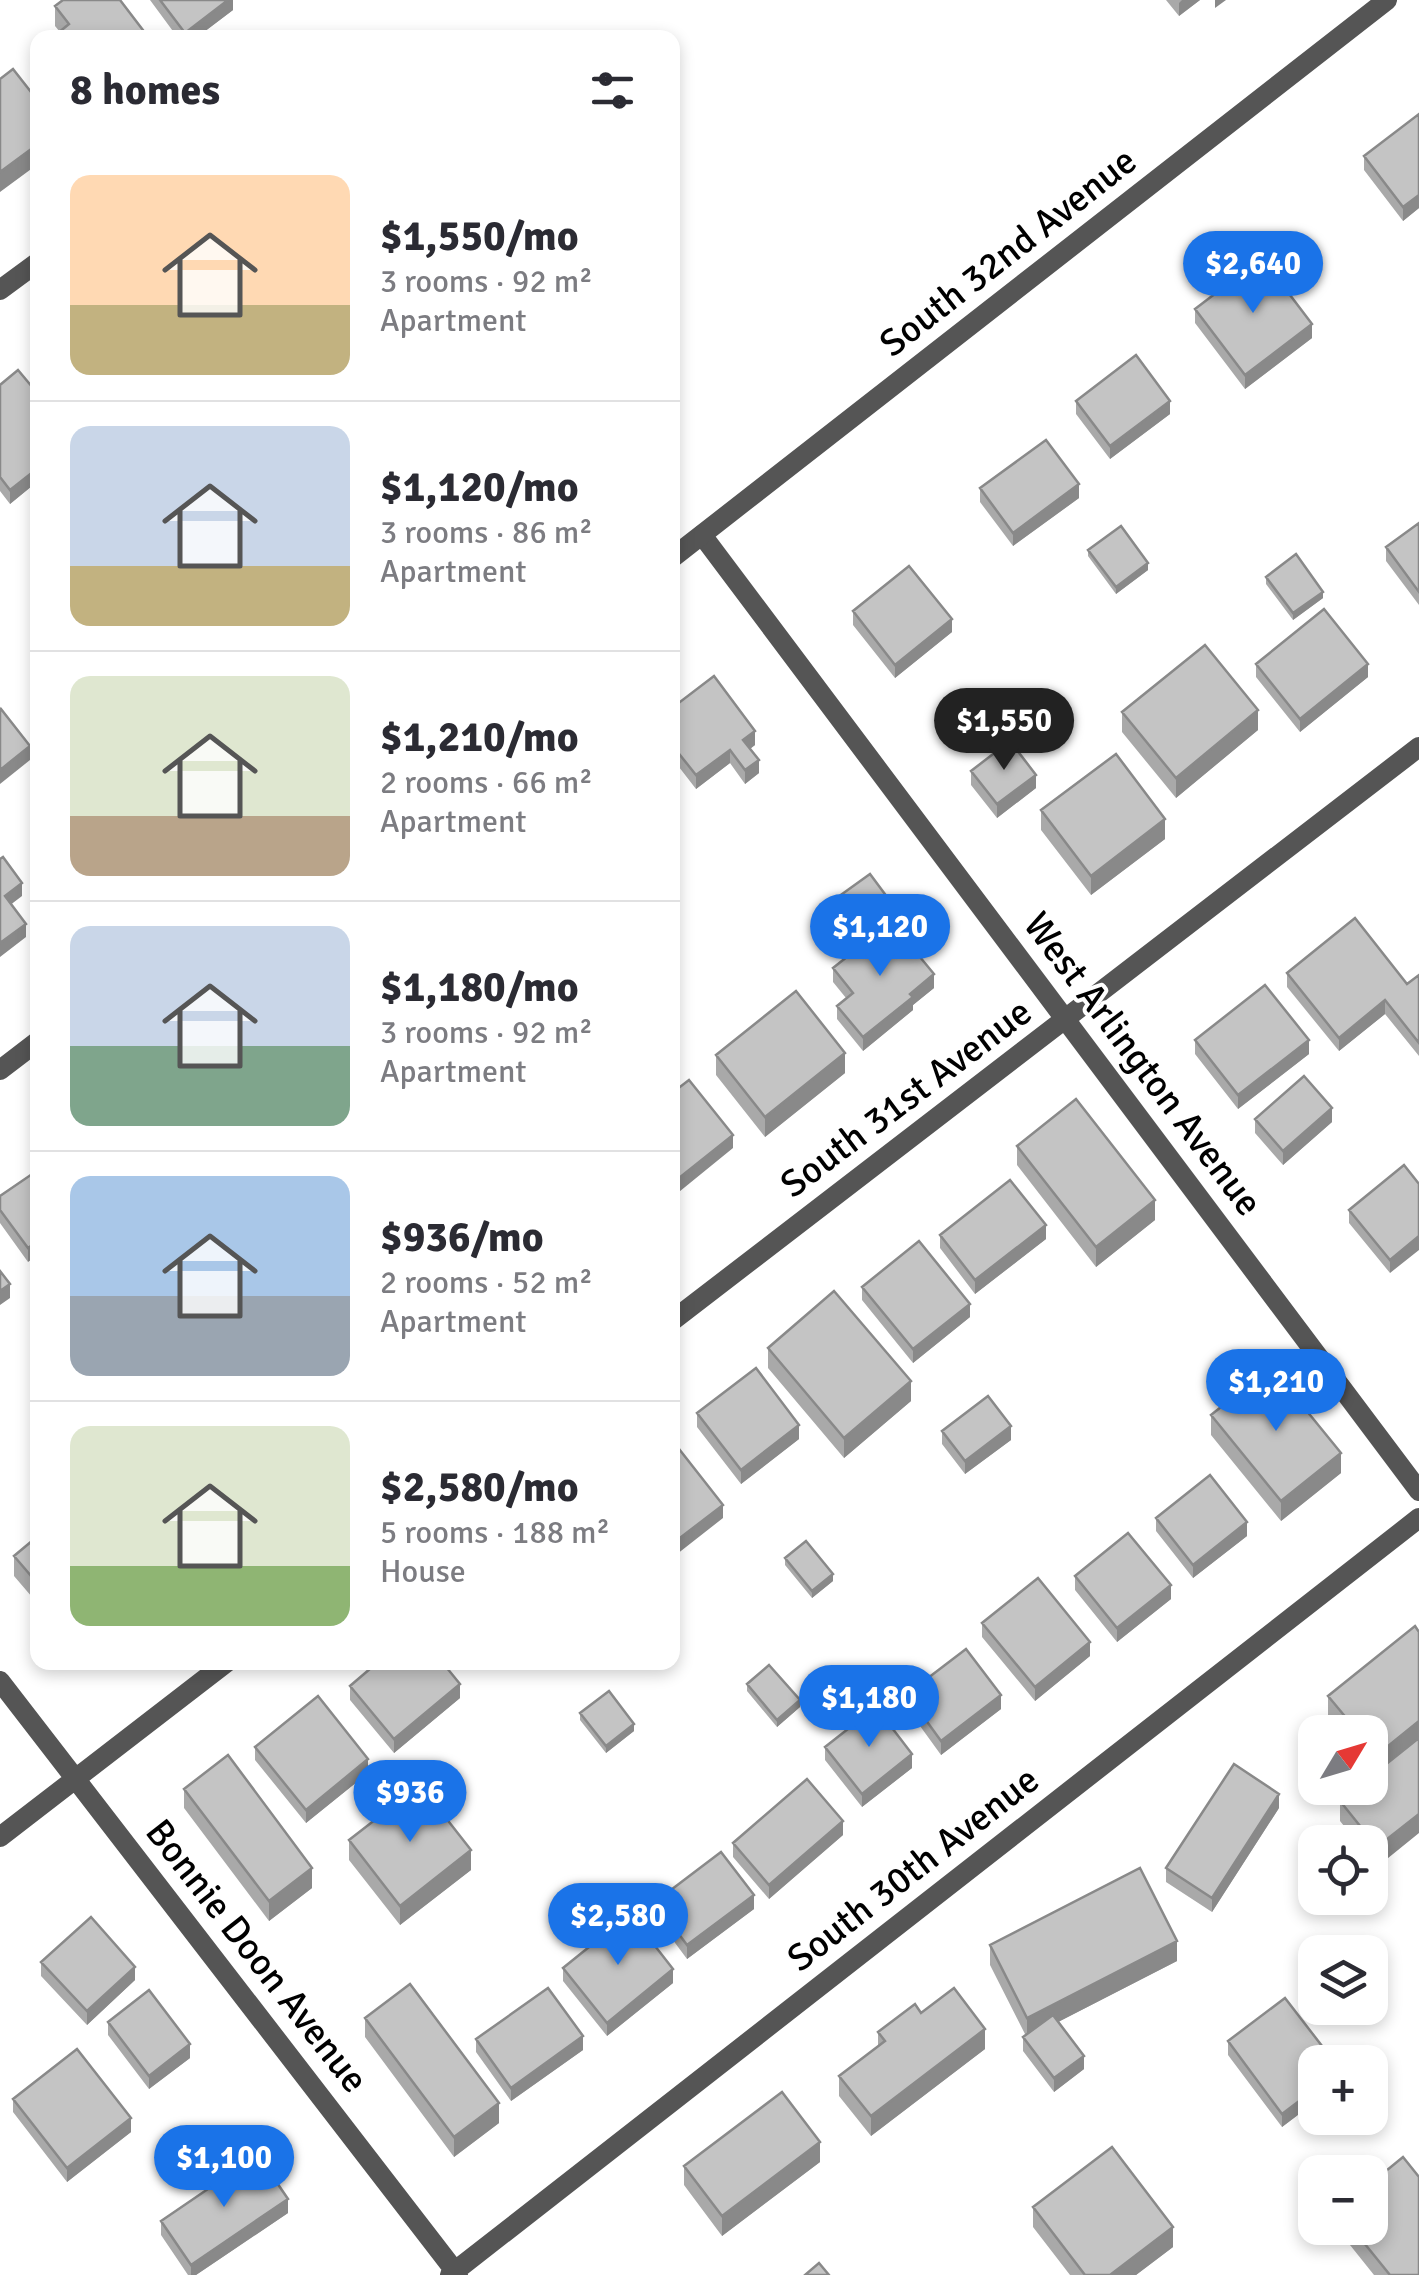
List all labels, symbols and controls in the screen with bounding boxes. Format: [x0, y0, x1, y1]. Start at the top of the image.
icon: filters [585, 63, 640, 118]
text: 8 homes [70, 65, 220, 116]
street label: South 32nd Avenue [870, 137, 1146, 367]
text: $1,550/mo [380, 211, 579, 262]
icon: home [150, 215, 270, 335]
pin: $2,640 [1172, 231, 1334, 316]
text: $2,640 [1205, 244, 1301, 283]
text: 3 rooms · 92 m² [380, 262, 593, 301]
text: Apartment [380, 301, 527, 340]
text: $1,120/mo [380, 462, 579, 513]
icon: home [150, 466, 270, 586]
text: 3 rooms · 86 m² [380, 513, 593, 552]
text: Apartment [380, 552, 527, 591]
pin: $1,550 [923, 688, 1085, 773]
text: $1,550 [956, 701, 1052, 740]
text: $1,210/mo [380, 712, 579, 763]
icon: home [150, 716, 270, 836]
text: 2 rooms · 66 m² [380, 763, 593, 802]
text: Apartment [380, 802, 527, 841]
pin: $1,120 [799, 894, 961, 979]
street label: West Arlington Avenue [1013, 903, 1273, 1225]
text: $1,120 [832, 907, 928, 946]
text: $1,180/mo [380, 962, 579, 1013]
icon: home [150, 966, 270, 1086]
street label: South 31st Avenue [771, 988, 1041, 1208]
text: 3 rooms · 92 m² [380, 1013, 593, 1052]
text: Apartment [380, 1052, 527, 1091]
text: $936/mo [380, 1212, 544, 1263]
icon: home [150, 1216, 270, 1336]
text: 2 rooms · 52 m² [380, 1263, 593, 1302]
text: Apartment [380, 1302, 527, 1341]
pin: $1,210 [1195, 1349, 1357, 1434]
text: $1,210 [1228, 1362, 1324, 1401]
text: $2,580/mo [380, 1462, 579, 1513]
icon: home [150, 1466, 270, 1586]
text: 5 rooms · 188 m² [380, 1513, 610, 1552]
text: House [380, 1552, 466, 1591]
pin: $1,180 [788, 1665, 950, 1750]
text: $1,180 [821, 1678, 917, 1717]
north arrow [1298, 1715, 1388, 1805]
map controls [1298, 1715, 1388, 2245]
street label: South 30th Avenue [778, 1756, 1048, 1982]
pin: $936 [351, 1760, 469, 1845]
text: $936 [375, 1773, 445, 1812]
street label: Bonnie Doon Avenue [136, 1810, 378, 2102]
button: locate [1298, 1825, 1388, 1915]
pin: $2,580 [537, 1883, 699, 1968]
text: $2,580 [570, 1896, 666, 1935]
button: layers [1298, 1935, 1388, 2025]
button: + [1298, 2045, 1388, 2135]
pin: $1,100 [143, 2125, 305, 2210]
text: $1,100 [176, 2138, 272, 2177]
button: − [1298, 2155, 1388, 2245]

